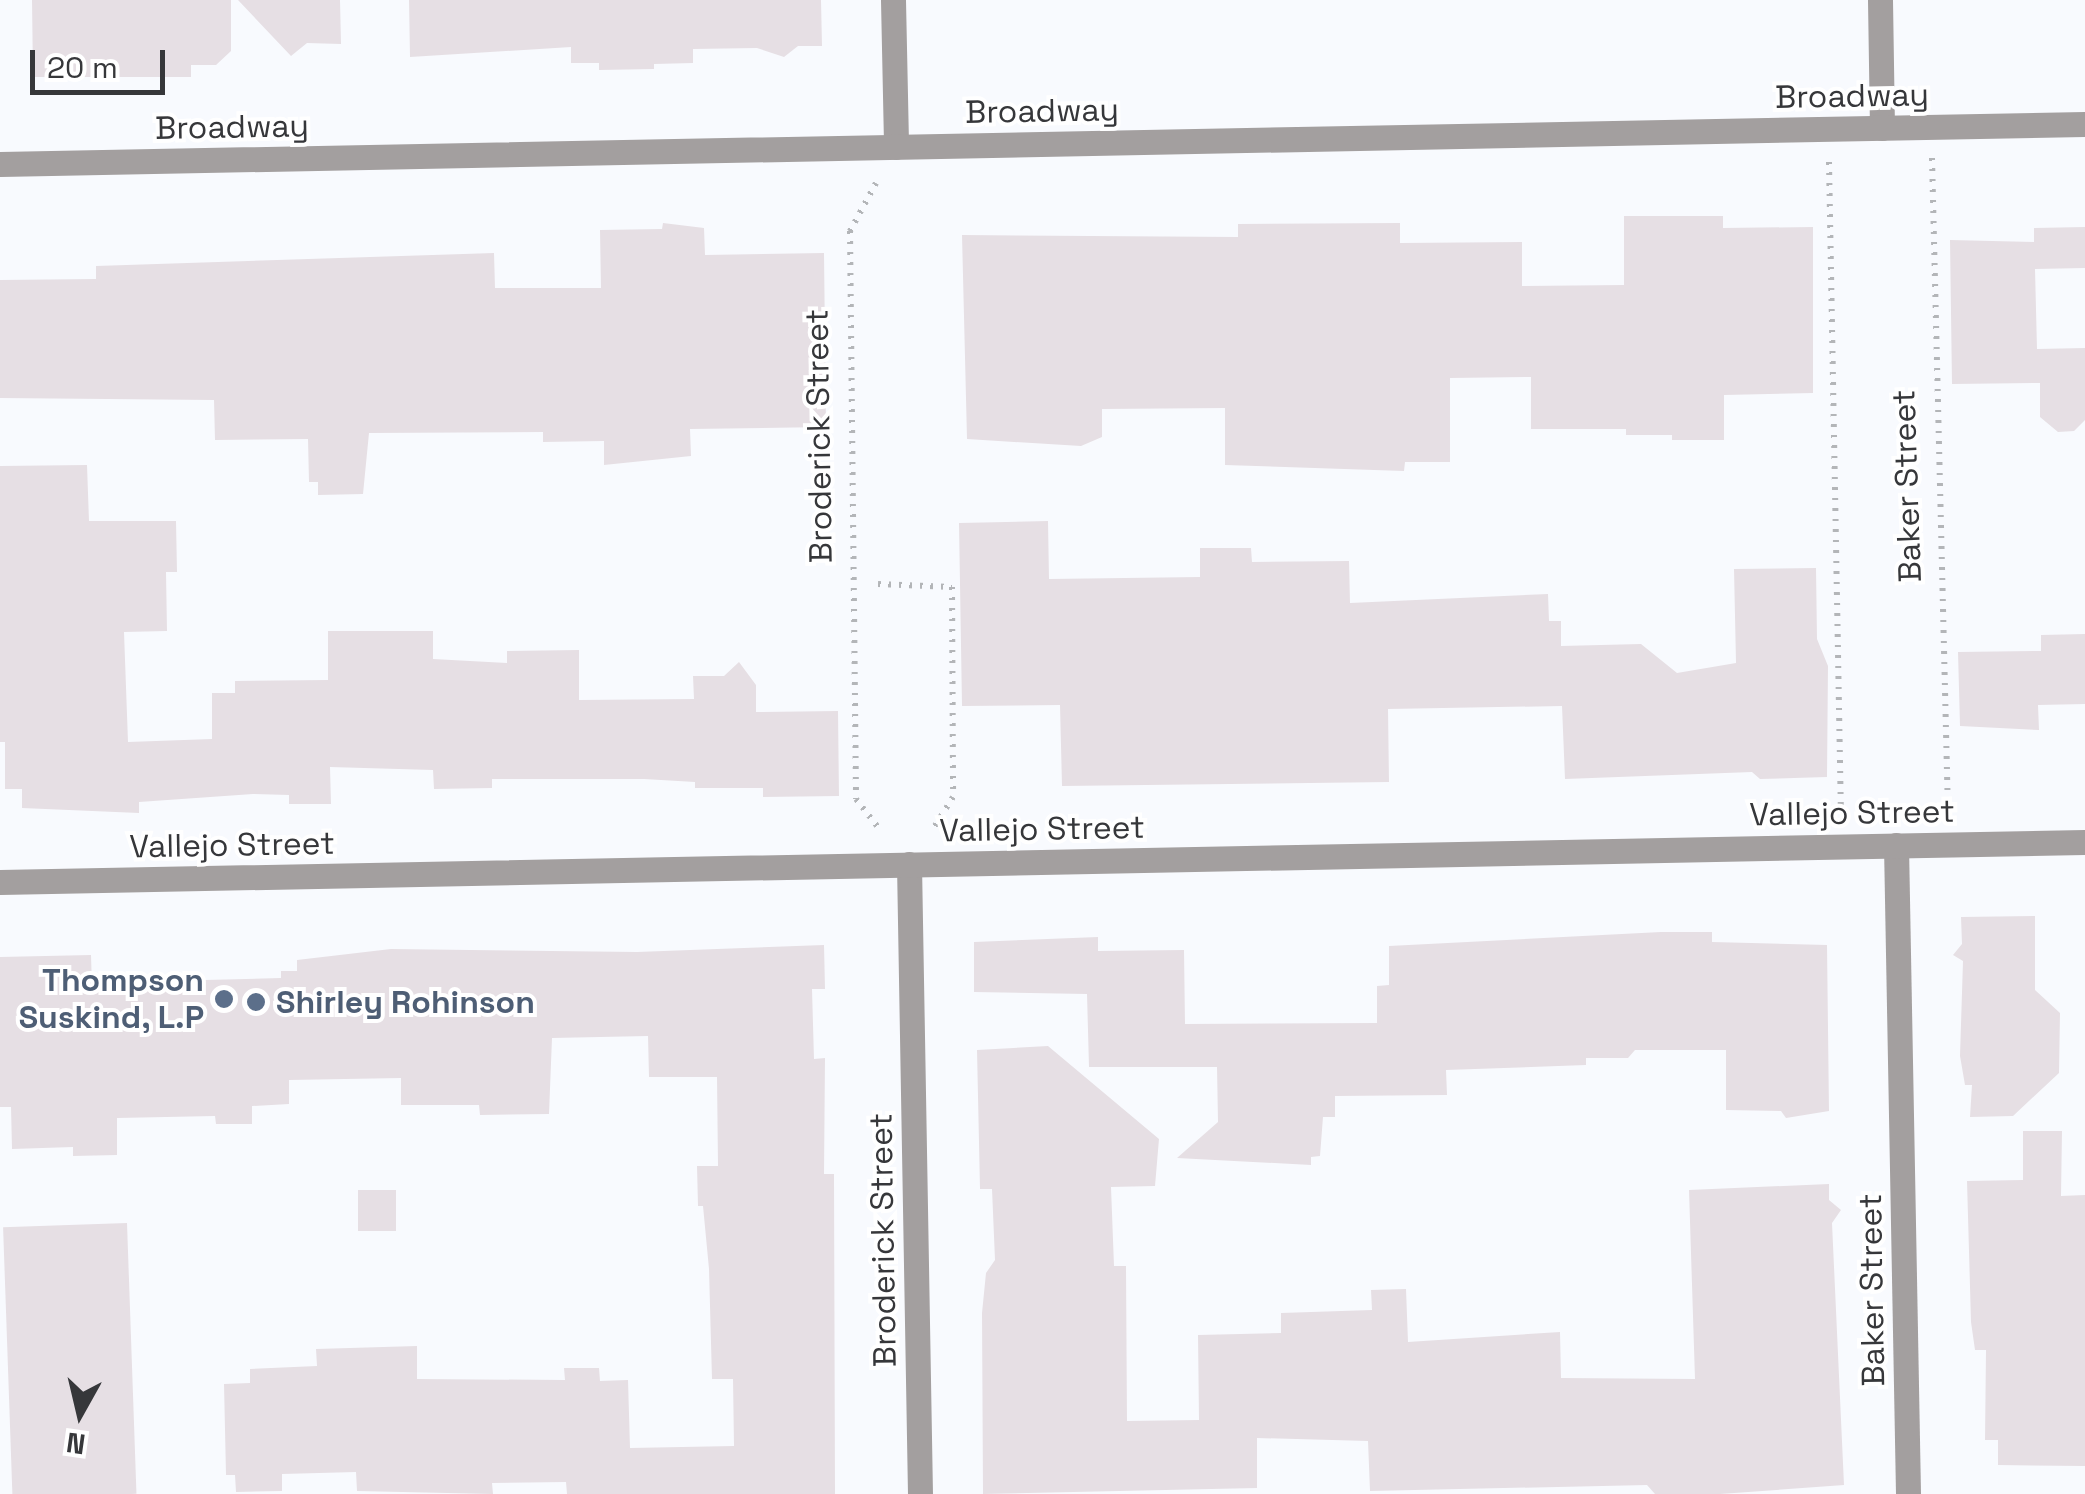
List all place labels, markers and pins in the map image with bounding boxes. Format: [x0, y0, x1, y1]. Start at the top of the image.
place label: Thompson Suskind, L.P [18, 962, 204, 1037]
place label: Shirley Rohinson [276, 983, 535, 1021]
marker: Thompson Suskind, L.P [213, 988, 235, 1010]
marker: Shirley Rohinson [245, 991, 267, 1013]

